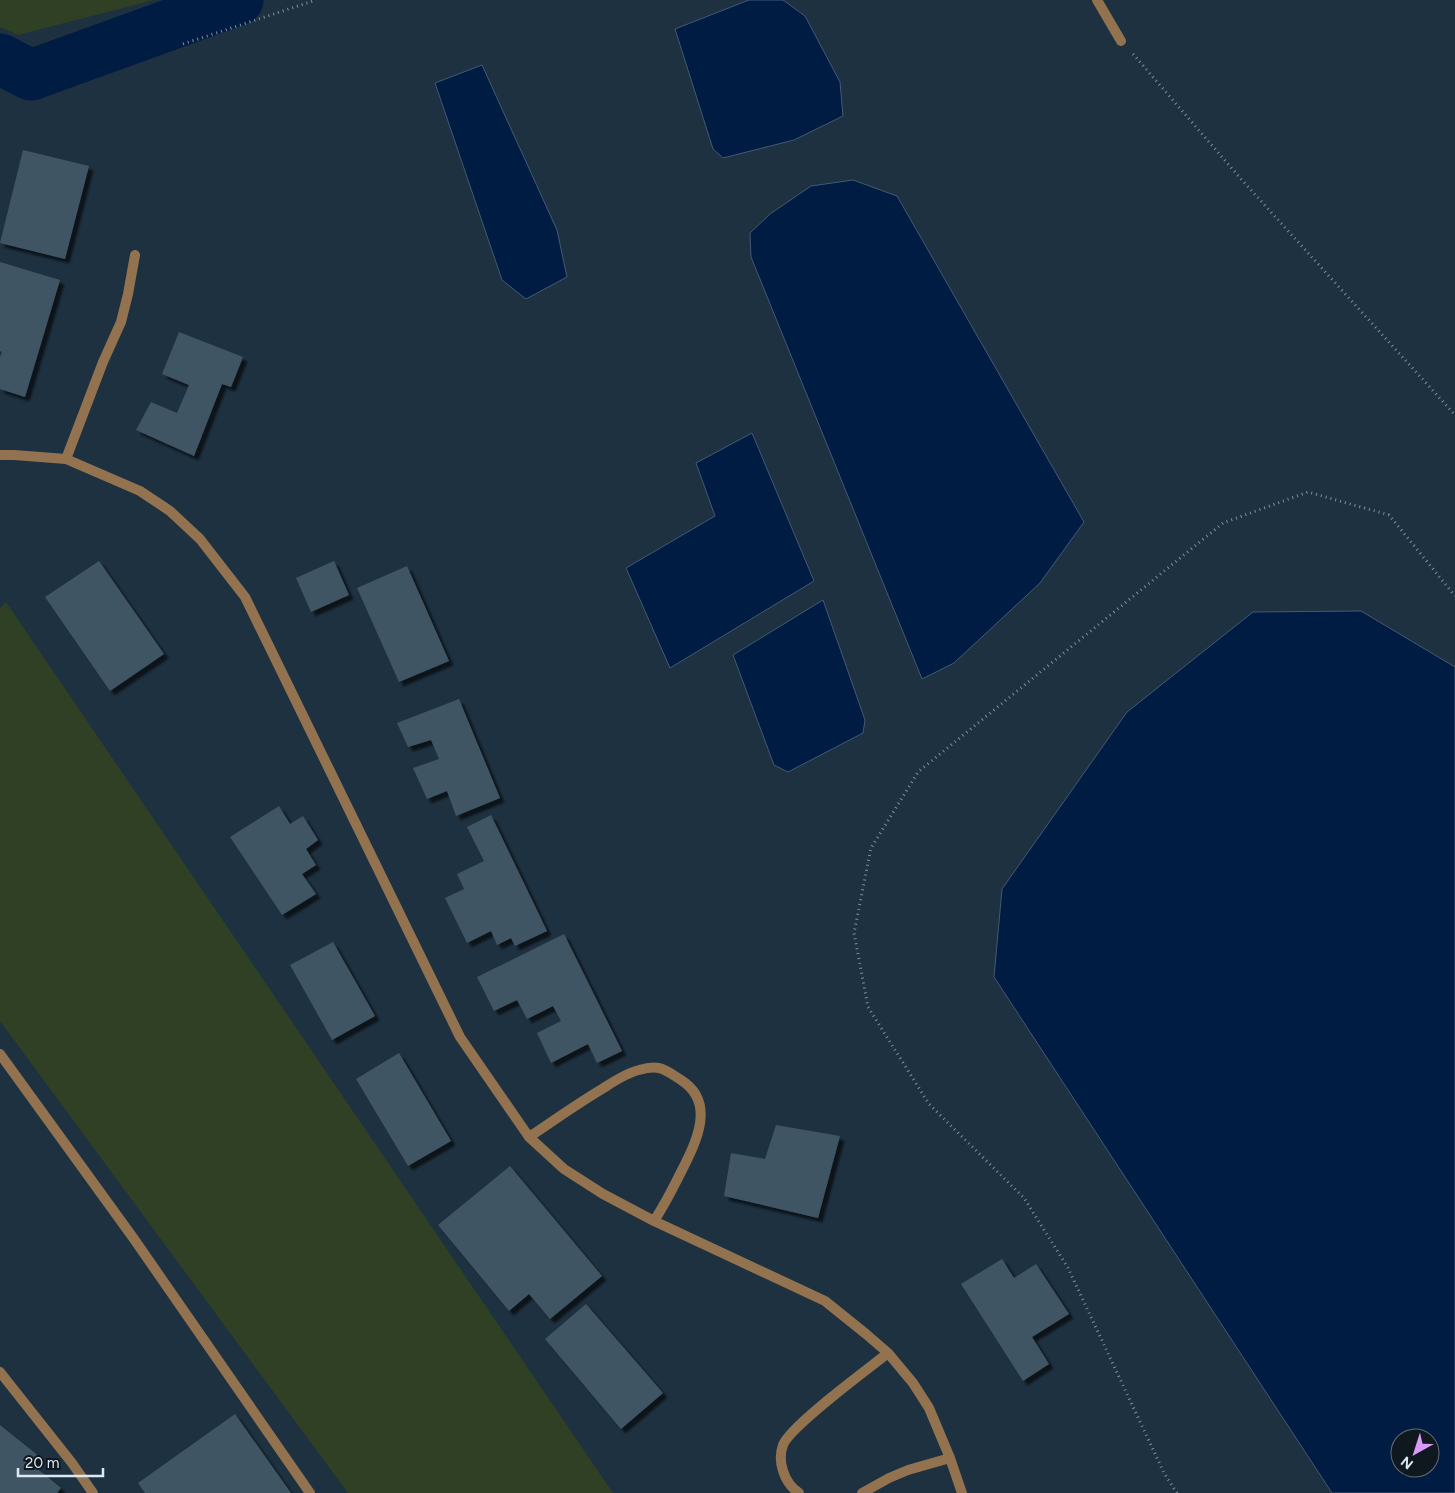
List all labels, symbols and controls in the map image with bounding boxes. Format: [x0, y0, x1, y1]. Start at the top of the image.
north arrow [1390, 1428, 1440, 1478]
scale bar [18, 1446, 102, 1478]
text: N [1398, 1453, 1417, 1473]
text: 20 m [25, 1454, 59, 1472]

